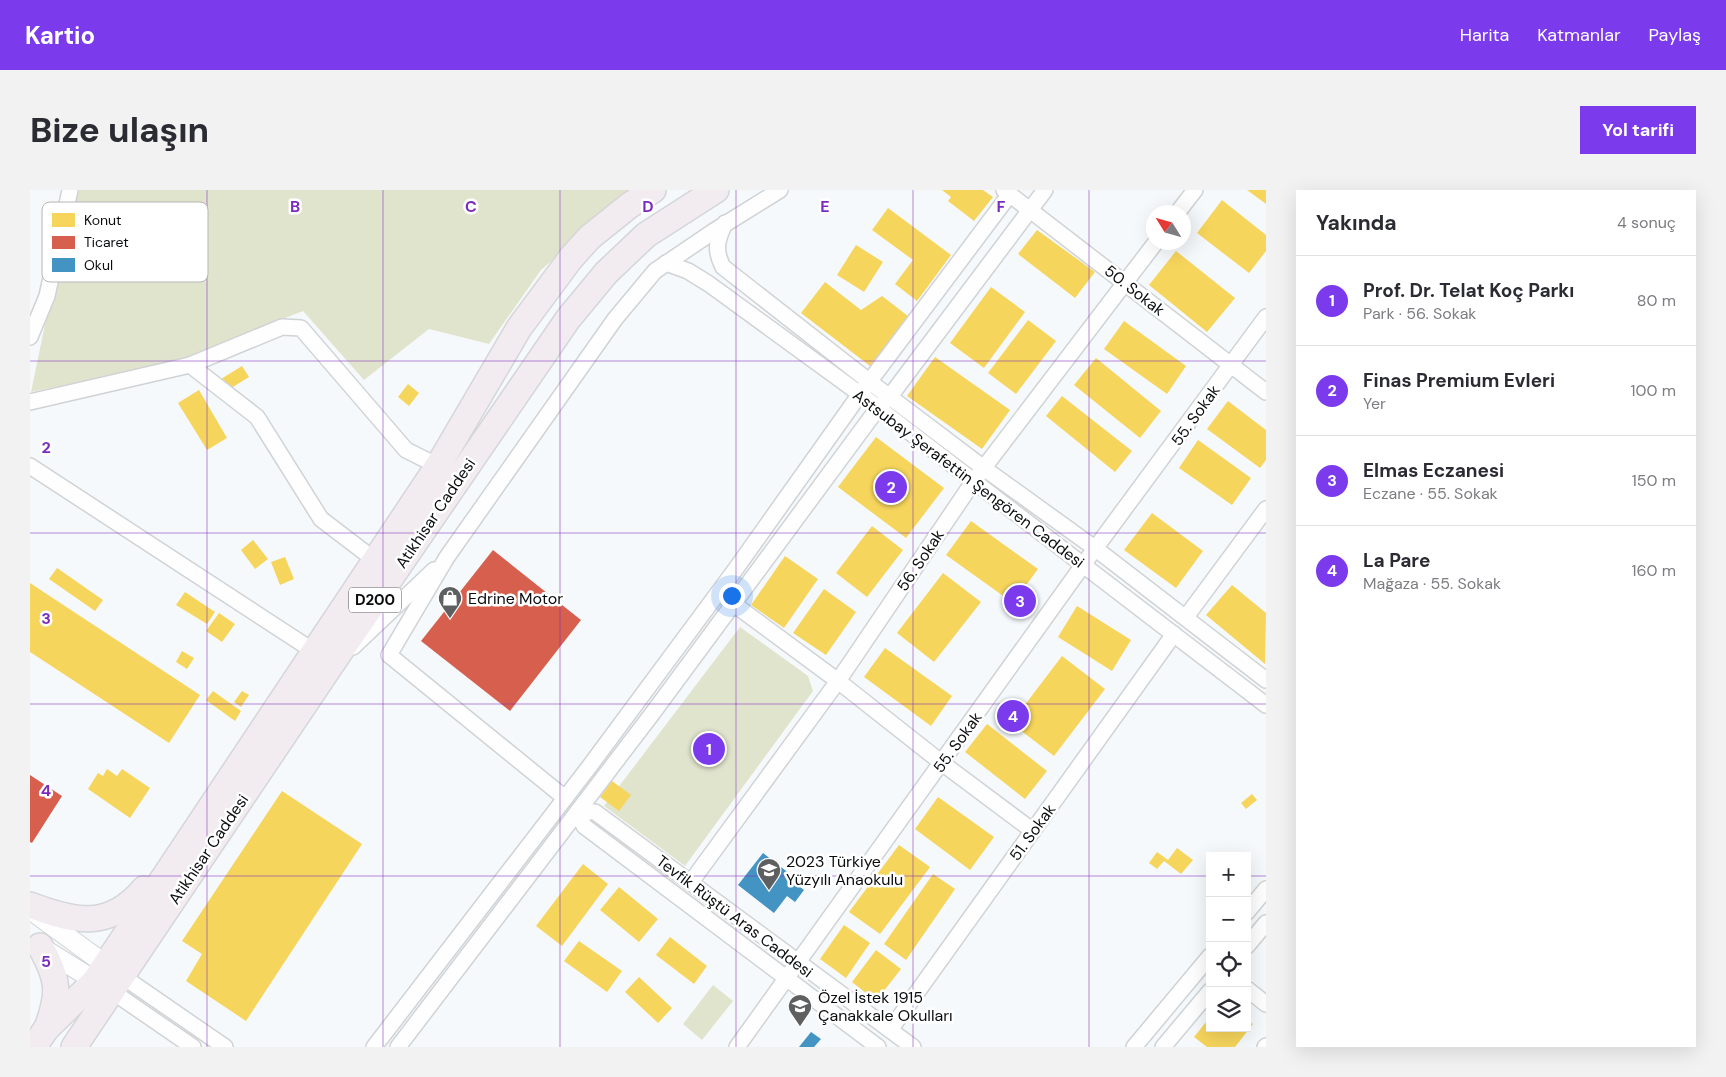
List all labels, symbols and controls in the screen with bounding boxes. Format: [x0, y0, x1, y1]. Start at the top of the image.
text: Kartio [25, 20, 95, 51]
text: Harita [1460, 23, 1509, 47]
text: Katmanlar [1537, 23, 1621, 47]
text: Paylaş [1649, 23, 1701, 47]
button: Yol tarifi [1580, 106, 1696, 154]
text: Bize ulaşın [30, 107, 209, 153]
text: B [290, 196, 300, 217]
text: C [465, 196, 477, 217]
text: D [642, 196, 654, 217]
text: E [820, 196, 830, 217]
text: F [997, 196, 1006, 217]
legend [42, 202, 208, 282]
north arrow [1146, 205, 1191, 250]
text: Yakında [1316, 209, 1397, 237]
text: Konut [84, 211, 122, 229]
text: 4 sonuç [1617, 212, 1676, 233]
text: Ticaret [84, 233, 129, 251]
text: Okul [84, 256, 113, 274]
street label: 50. Sokak [1100, 260, 1169, 321]
text: Prof. Dr. Telat Koç Parkı [1363, 278, 1574, 303]
text: 1 [1329, 290, 1335, 311]
text: 80 m [1637, 290, 1676, 311]
text: Park · 56. Sokak [1363, 303, 1476, 324]
text: Finas Premium Evleri [1363, 368, 1555, 393]
text: 2 [1327, 380, 1337, 401]
text: 100 m [1631, 380, 1676, 401]
street label: 55. Sokak [1166, 381, 1225, 450]
street label: Astsubay Şerafettin Şengören Caddesi [849, 384, 1089, 572]
text: Yer [1363, 393, 1386, 414]
text: 2 [41, 437, 51, 458]
street label: Atikhisar Caddesi [391, 454, 480, 572]
text: Elmas Eczanesi [1363, 458, 1504, 483]
pin: 2 [875, 468, 907, 506]
text: 3 [1327, 470, 1337, 491]
text: 150 m [1632, 470, 1676, 491]
text: Eczane · 55. Sokak [1363, 483, 1498, 504]
street label: 56. Sokak [892, 525, 949, 595]
text: La Pare [1363, 548, 1430, 573]
text: 4 [1327, 560, 1337, 581]
text: 160 m [1632, 560, 1676, 581]
text: Mağaza · 55. Sokak [1363, 573, 1501, 594]
pin: 3 [1004, 582, 1036, 620]
your location [719, 583, 745, 609]
shop icon: Edrine Motor [437, 585, 463, 619]
road number: D200 [349, 588, 401, 612]
place label: Edrine Motor [468, 588, 563, 609]
text: 3 [41, 608, 51, 629]
pin: 4 [997, 697, 1029, 735]
street label: 55. Sokak [928, 708, 987, 777]
pin: 1 [693, 730, 725, 768]
text: 4 [41, 780, 51, 801]
street label: Atikhisar Caddesi [164, 790, 253, 908]
street label: 51. Sokak [1005, 800, 1060, 865]
street label: Tevfik Rüştü Aras Caddesi [652, 851, 817, 982]
place label: 2023 Türkiye Yüzyılı Anaokulu [786, 851, 903, 890]
map controls [1206, 852, 1251, 1032]
button: + [1206, 852, 1251, 897]
school or university icon: 2023 Türkiye Yüzyılı Anaokulu [756, 857, 782, 891]
button: − [1206, 897, 1251, 942]
button: locate [1206, 942, 1251, 987]
text: 5 [41, 951, 51, 972]
place label: Özel İstek 1915 Çanakkale Okulları [818, 987, 953, 1026]
button: layers [1206, 987, 1251, 1032]
school or university icon: Özel İstek 1915 Çanakkale Okulları [787, 993, 813, 1027]

